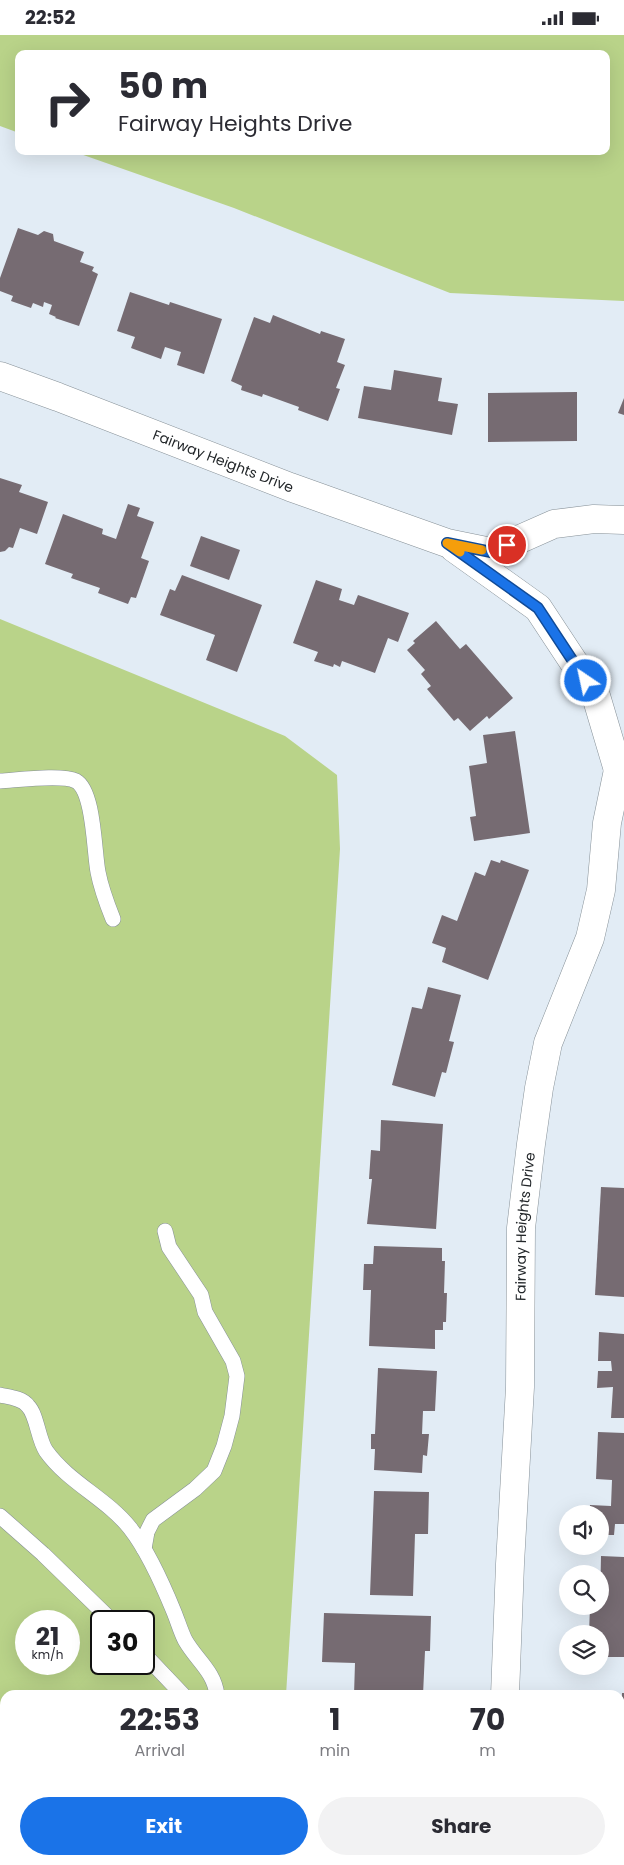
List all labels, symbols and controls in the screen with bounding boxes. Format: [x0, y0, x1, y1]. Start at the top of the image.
text: 22:52 [25, 4, 75, 31]
text: 50 m [118, 61, 208, 110]
icon: right [35, 70, 100, 135]
text: Fairway Heights Drive [118, 108, 353, 139]
street label: Fairway Heights Drive [150, 425, 297, 498]
pin [486, 524, 528, 566]
icon: arrive [493, 531, 521, 559]
position arrow [559, 654, 611, 706]
street label: Fairway Heights Drive [511, 1151, 540, 1301]
map controls [559, 1505, 609, 1675]
button: sound [559, 1505, 609, 1555]
button: search [559, 1565, 609, 1615]
speed limit sign: 30 [90, 1610, 155, 1675]
text: 21 [36, 1619, 59, 1654]
button: layers [559, 1625, 609, 1675]
text: km/h [32, 1646, 63, 1663]
text: 22:53 [120, 1698, 200, 1741]
text: 1 [329, 1698, 341, 1741]
text: 70 [470, 1698, 505, 1741]
text: Arrival [135, 1739, 185, 1762]
text: min [320, 1739, 350, 1762]
text: m [479, 1739, 496, 1762]
button: Exit [20, 1797, 308, 1855]
button: Share [318, 1797, 605, 1855]

